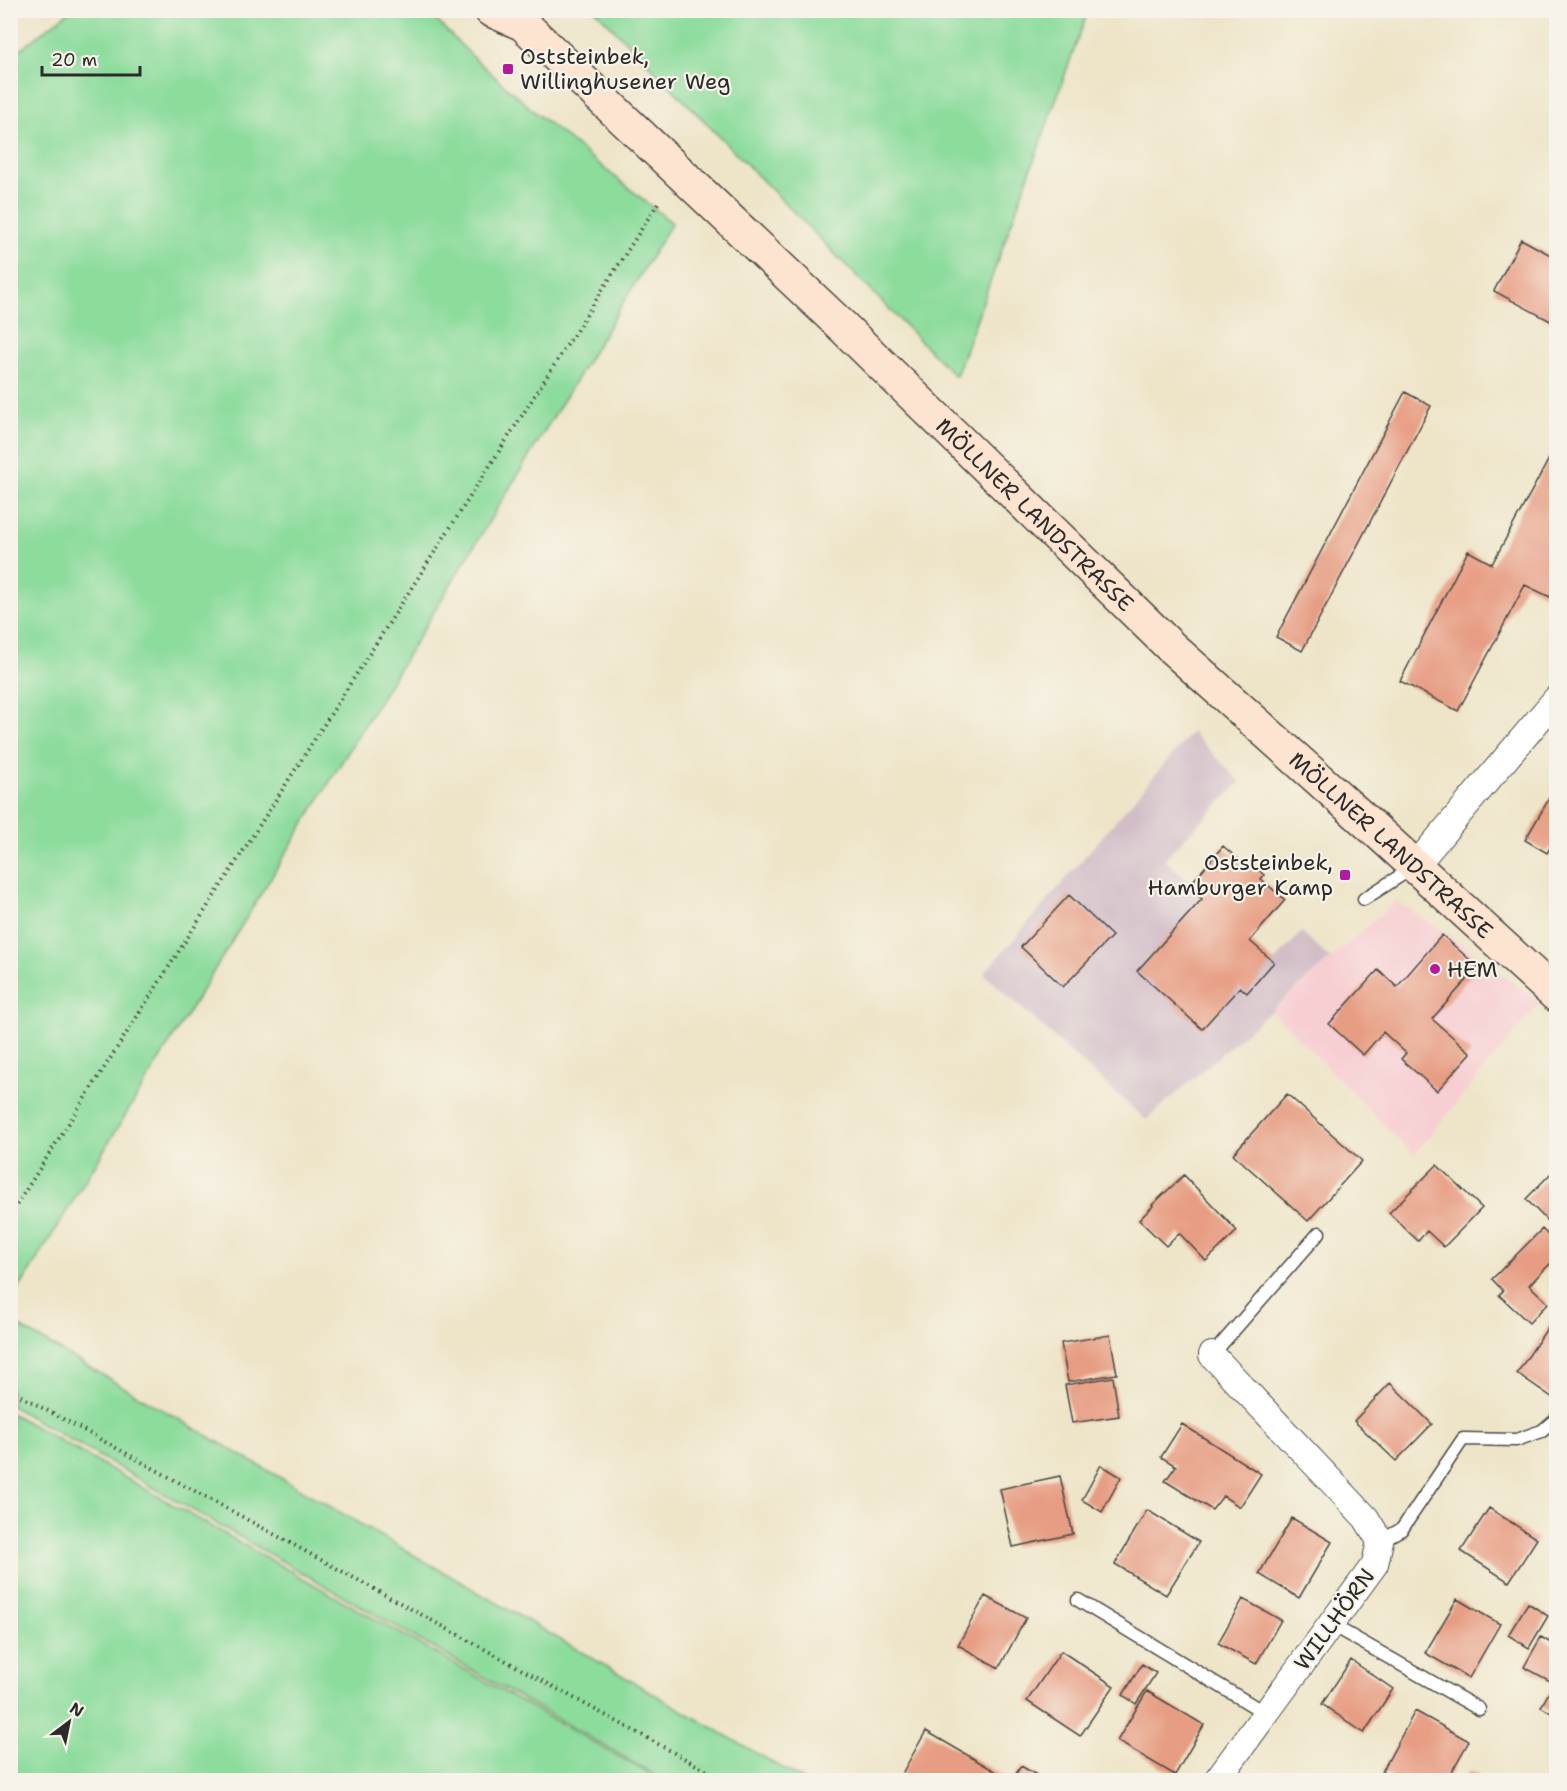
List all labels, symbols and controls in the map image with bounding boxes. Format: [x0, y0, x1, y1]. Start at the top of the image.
scale bar [42, 39, 140, 77]
place label: Oststeinbek, Willinghusener Weg [520, 42, 731, 96]
text: 20 m [51, 48, 97, 72]
marker: Oststeinbek, Willinghusener Weg [501, 62, 515, 76]
street label: MÖLLNER LANDSTRASSE [930, 412, 1140, 618]
street label: MÖLLNER LANDSTRASSE [1283, 746, 1499, 945]
place label: Oststeinbek, Hamburger Kamp [1148, 848, 1333, 902]
marker: Oststeinbek, Hamburger Kamp [1338, 868, 1352, 882]
place label: HEM [1447, 955, 1498, 984]
marker: HEM [1428, 962, 1442, 976]
street label: WILLHÖRN [1288, 1562, 1381, 1676]
north arrow [39, 1692, 99, 1752]
text: N [66, 1697, 88, 1722]

